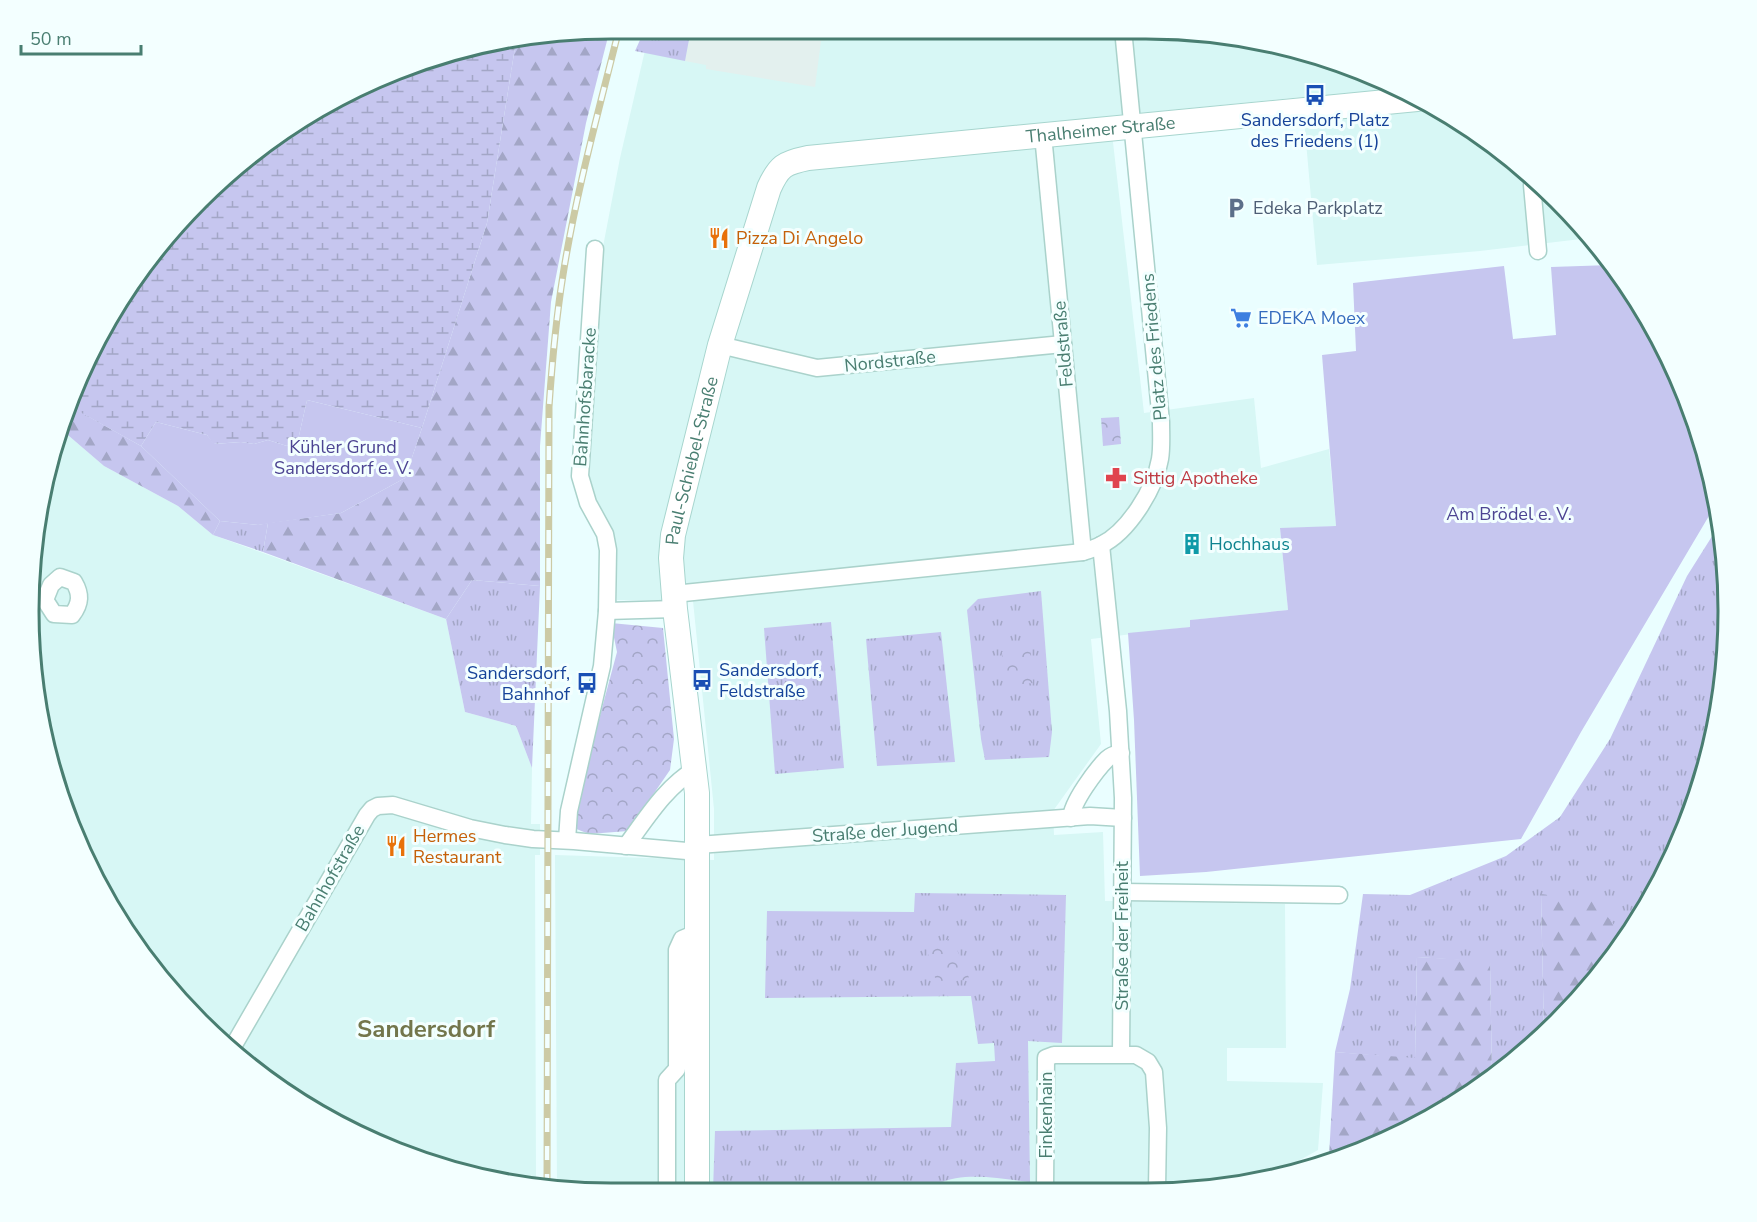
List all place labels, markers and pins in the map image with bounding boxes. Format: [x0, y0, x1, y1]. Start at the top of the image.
bus stop icon: Sandersdorf, Platz des Friedens (1) [1303, 83, 1327, 107]
place label: Sandersdorf, Platz des Friedens (1) [1241, 108, 1389, 153]
parking icon: Edeka Parkplatz [1224, 196, 1248, 220]
place label: Edeka Parkplatz [1253, 196, 1383, 220]
restaurant icon: Pizza Di Angelo [707, 226, 731, 250]
place label: Pizza Di Angelo [736, 226, 863, 250]
supermarket icon: EDEKA Moex [1229, 306, 1253, 330]
place label: EDEKA Moex [1258, 306, 1366, 330]
pharmacy icon: Sittig Apotheke [1104, 466, 1128, 490]
place label: Sittig Apotheke [1133, 466, 1258, 490]
building icon: Hochhaus [1180, 532, 1204, 556]
place label: Hochhaus [1209, 532, 1290, 556]
place label: Sandersdorf, Feldstraße [719, 658, 822, 703]
place label: Sandersdorf, Bahnhof [467, 661, 571, 706]
bus stop icon: Sandersdorf, Feldstraße [690, 668, 714, 692]
bus stop icon: Sandersdorf, Bahnhof [575, 671, 599, 695]
place label: Hermes Restaurant [413, 824, 502, 869]
restaurant icon: Hermes Restaurant [384, 834, 408, 858]

